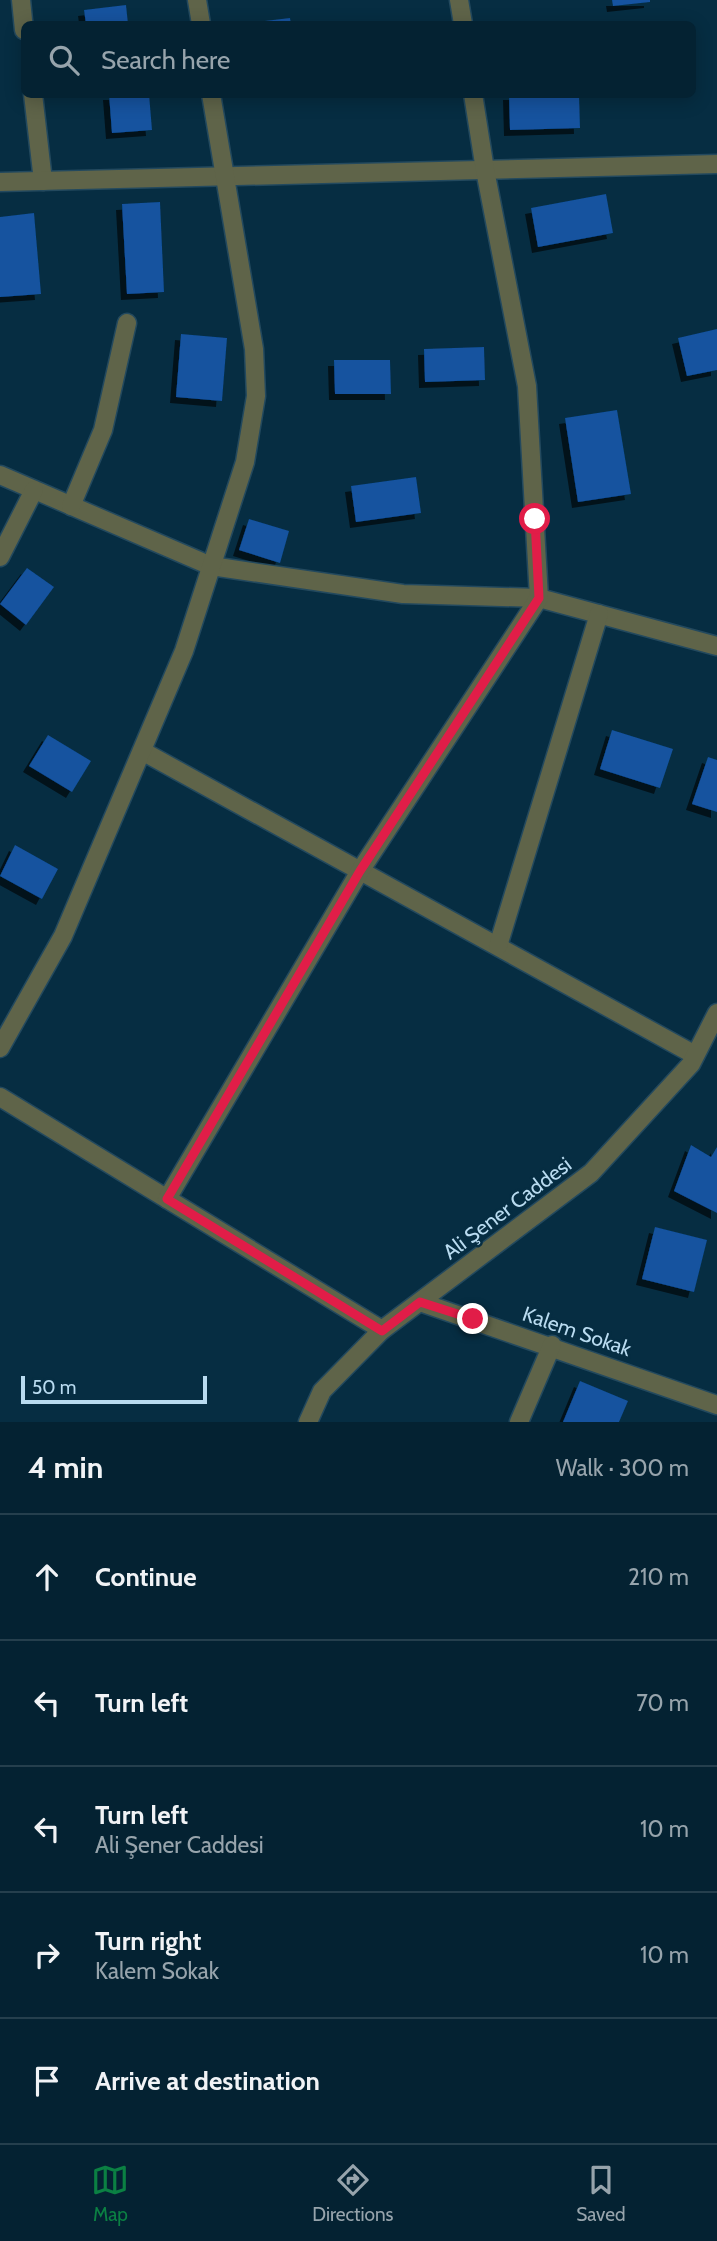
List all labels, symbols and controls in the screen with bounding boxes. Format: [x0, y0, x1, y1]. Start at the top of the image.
search box [21, 21, 696, 98]
icon: search [45, 41, 83, 79]
text: Search here [101, 44, 230, 76]
route start [519, 503, 550, 534]
street label: Ali Şener Caddesi [438, 1152, 576, 1264]
street label: Kalem Sokak [519, 1301, 635, 1361]
route end [457, 1303, 488, 1334]
scale bar [21, 1373, 206, 1405]
text: 50 m [32, 1376, 76, 1399]
text: 4 min [28, 1449, 103, 1486]
text: Walk · 300 m [556, 1454, 689, 1482]
icon: ahead [28, 1558, 66, 1596]
text: Continue [95, 1561, 197, 1593]
text: 210 m [628, 1563, 689, 1591]
icon: left [28, 1684, 66, 1722]
text: Turn left [95, 1687, 188, 1719]
text: 70 m [636, 1689, 689, 1717]
text: Turn left [95, 1799, 188, 1831]
icon: left [28, 1810, 66, 1848]
text: 10 m [640, 1815, 689, 1843]
text: Ali Şener Caddesi [95, 1831, 264, 1859]
text: Turn right [95, 1925, 201, 1957]
icon: right [28, 1936, 66, 1974]
text: 10 m [640, 1941, 689, 1969]
text: Kalem Sokak [95, 1957, 219, 1985]
icon: arrive [28, 2062, 66, 2100]
text: Arrive at destination [95, 2065, 320, 2097]
tab: Map [91, 2161, 129, 2226]
tab: Directions [312, 2161, 393, 2226]
tab: Saved [576, 2161, 626, 2226]

